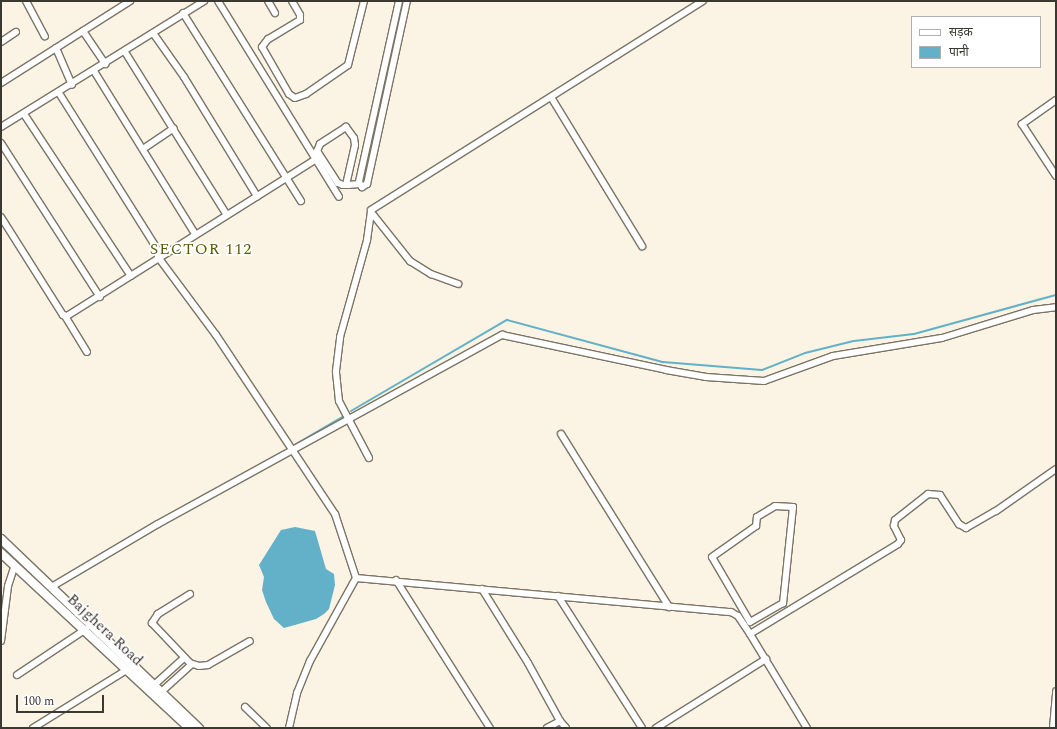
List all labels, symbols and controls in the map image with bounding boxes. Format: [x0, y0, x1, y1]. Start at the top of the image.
legend [911, 16, 1041, 68]
text: सड़क [949, 23, 973, 42]
text: पानी [949, 43, 969, 62]
district label: SECTOR 112 [150, 239, 252, 259]
street label: Bajghera Road [63, 590, 147, 670]
scale bar [18, 687, 106, 713]
text: 100 m [23, 692, 54, 711]

